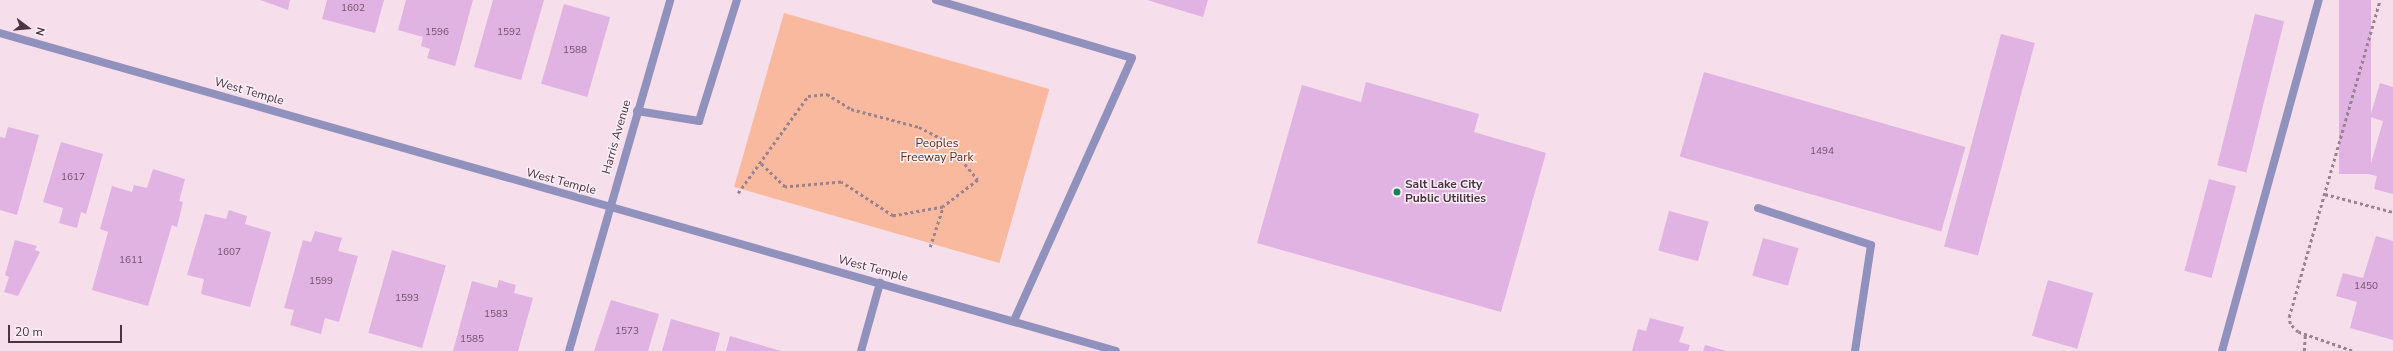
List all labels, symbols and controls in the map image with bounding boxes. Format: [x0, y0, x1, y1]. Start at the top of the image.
house number: 1602 [341, 3, 365, 15]
north arrow [8, 8, 48, 48]
text: N [32, 25, 48, 37]
house number: 1596 [425, 27, 449, 39]
house number: 1592 [497, 27, 521, 39]
house number: 1588 [563, 45, 587, 57]
street label: West Temple [213, 75, 285, 109]
street label: Harris Avenue [600, 98, 634, 176]
park label: Peoples Freeway Park [901, 137, 973, 165]
house number: 1494 [1810, 146, 1834, 158]
street label: West Temple [524, 166, 598, 198]
house number: 1617 [61, 172, 85, 184]
place label: Salt Lake City Public Utilities [1405, 178, 1486, 206]
marker: Salt Lake City Public Utilities [1392, 187, 1402, 197]
house number: 1607 [217, 247, 241, 259]
street label: West Temple [836, 253, 910, 285]
house number: 1611 [119, 255, 143, 267]
house number: 1599 [309, 276, 333, 288]
house number: 1450 [2354, 281, 2378, 293]
house number: 1593 [395, 293, 419, 305]
house number: 1583 [484, 309, 508, 321]
scale bar [10, 317, 124, 343]
text: 20 m [15, 324, 43, 340]
house number: 1573 [615, 326, 639, 338]
house number: 1585 [460, 334, 484, 346]

